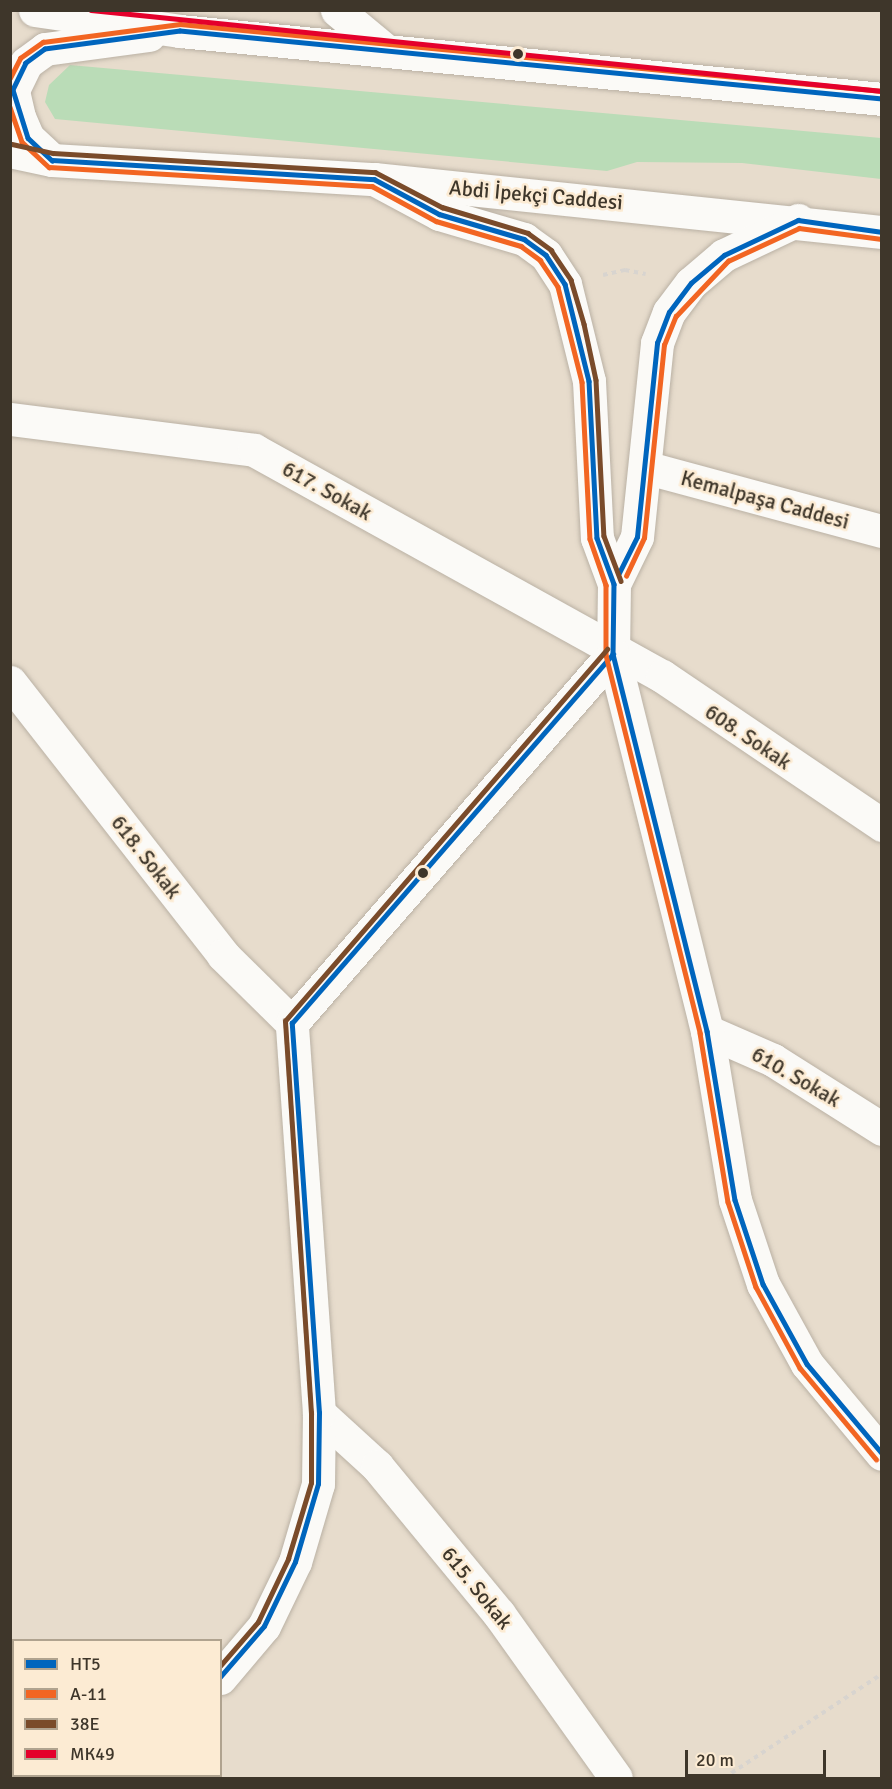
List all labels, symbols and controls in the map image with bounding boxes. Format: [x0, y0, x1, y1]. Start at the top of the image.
unlabelled marker [512, 48, 524, 60]
street label: Abdi İpekçi Caddesi [448, 175, 624, 215]
street label: 617. Sokak [278, 456, 376, 526]
street label: Kemalpaşa Caddesi [678, 465, 852, 535]
street label: 608. Sokak [700, 699, 796, 775]
street label: 618. Sokak [106, 810, 186, 904]
unlabelled marker [417, 867, 429, 879]
street label: 610. Sokak [747, 1041, 845, 1113]
street label: 615. Sokak [436, 1542, 518, 1634]
legend [12, 1639, 222, 1777]
text: HT5 [70, 1653, 101, 1675]
text: A-11 [70, 1683, 107, 1705]
text: 38E [70, 1713, 100, 1735]
scale bar [688, 1738, 829, 1776]
text: MK49 [70, 1743, 115, 1765]
text: 20 m [696, 1749, 734, 1771]

